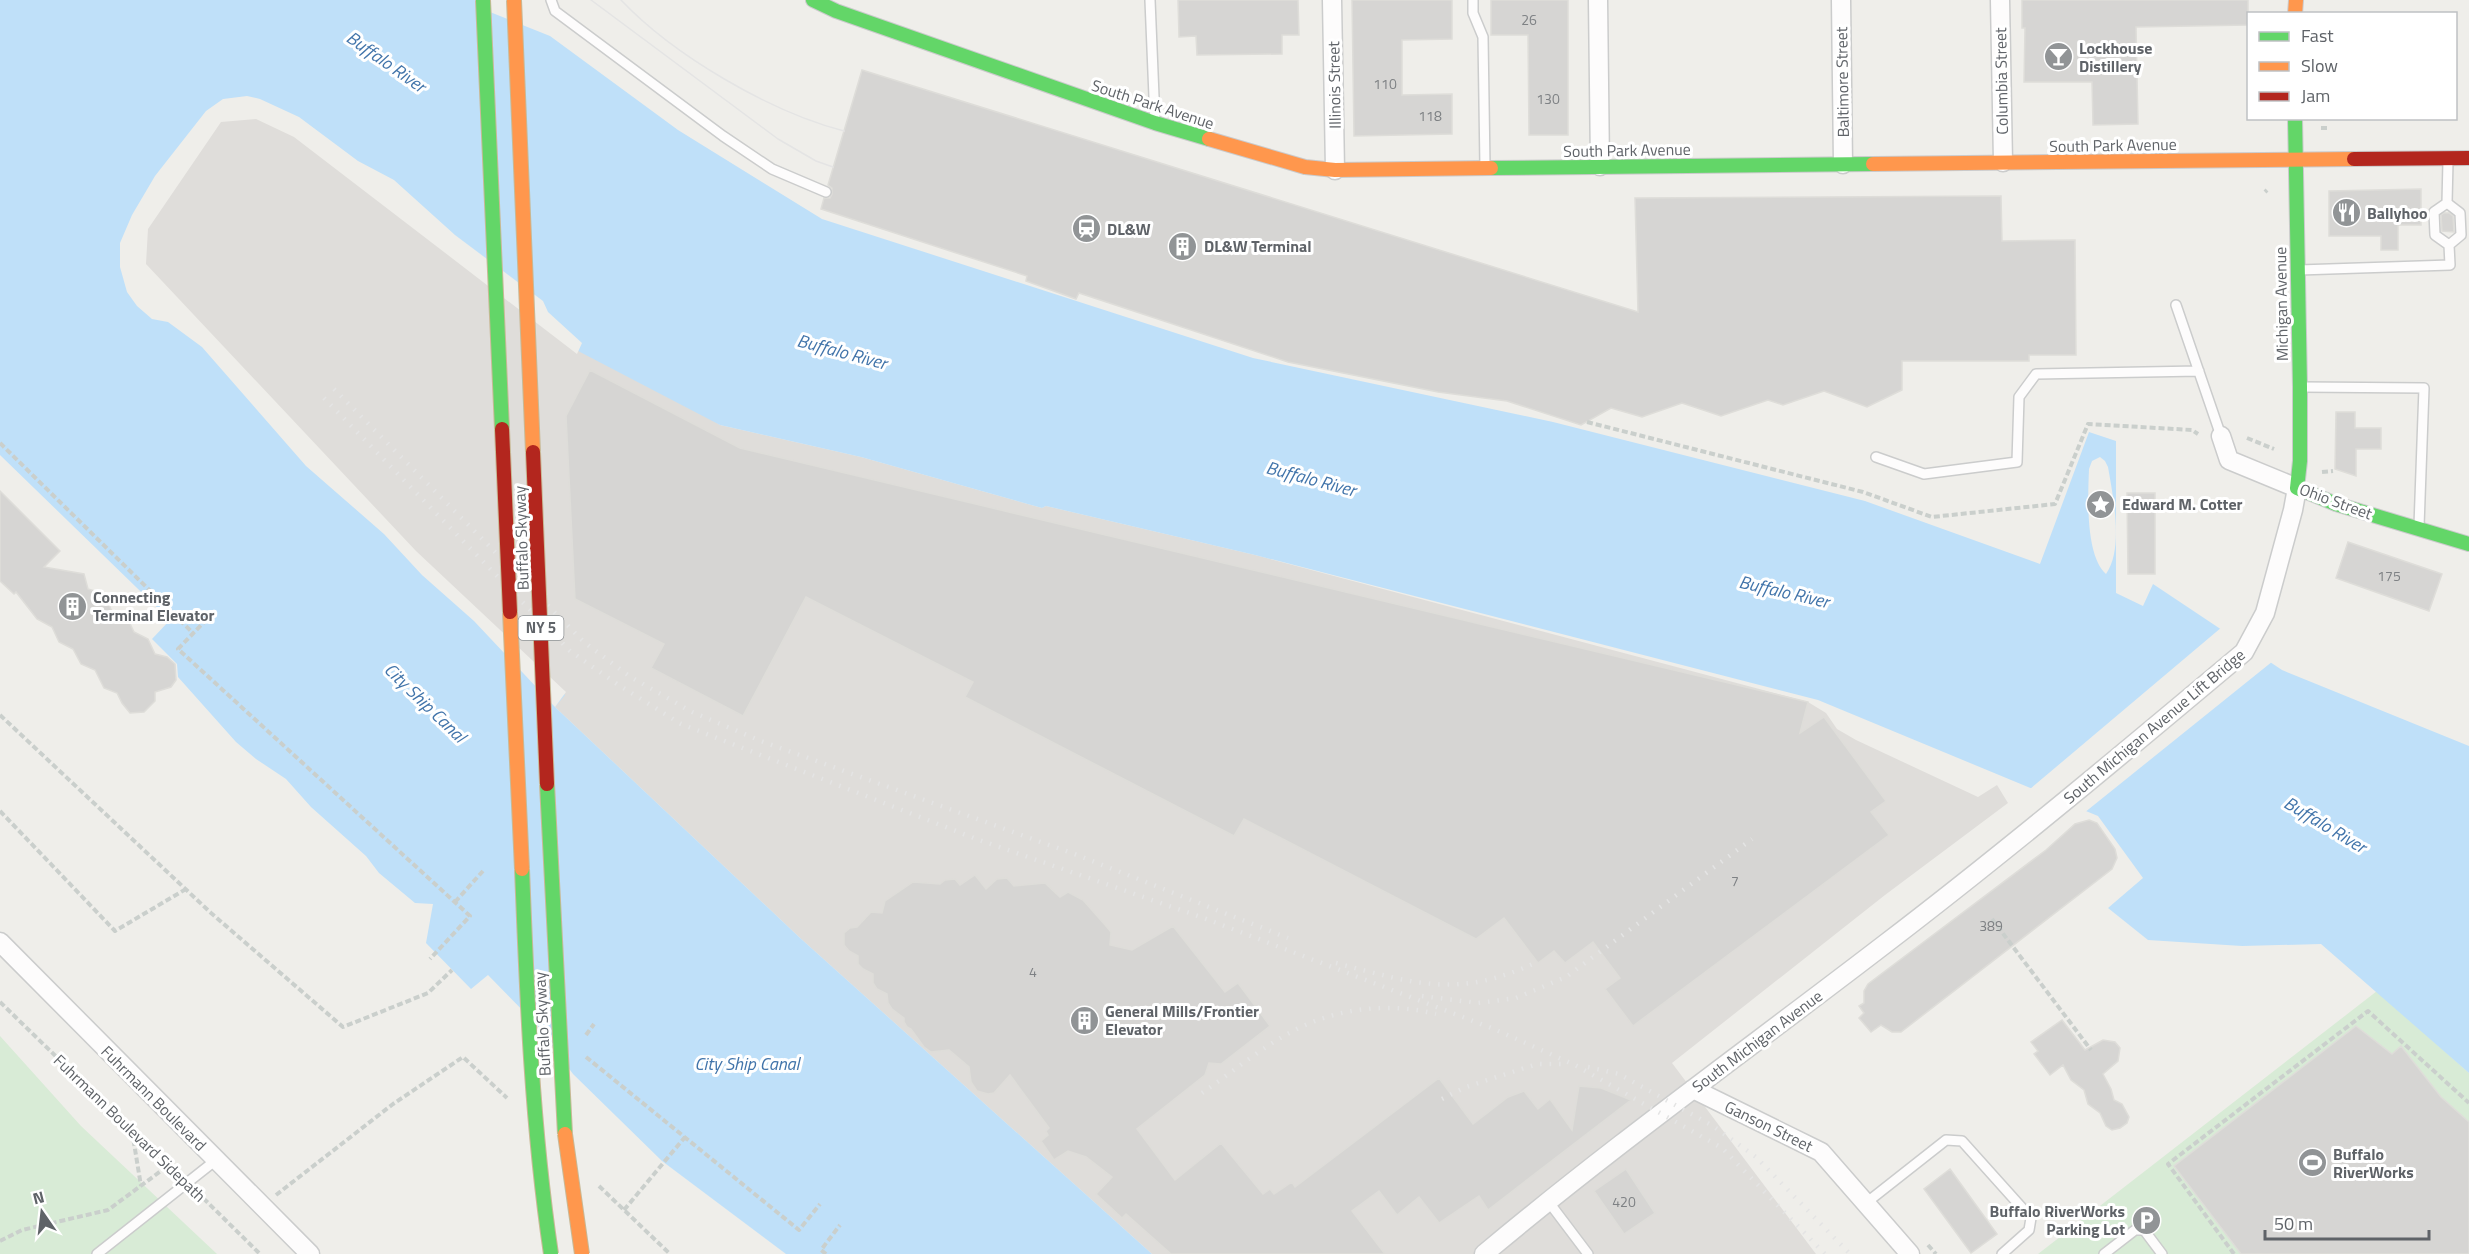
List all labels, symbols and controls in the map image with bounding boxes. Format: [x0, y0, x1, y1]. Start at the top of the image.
house number: 26 [1521, 9, 1537, 30]
legend [2247, 12, 2457, 120]
text: Fast [2301, 22, 2334, 49]
water label: Buffalo River [341, 24, 434, 100]
street label: Baltimore Street [1829, 26, 1855, 138]
street label: Columbia Street [1988, 27, 2014, 135]
place label: Lockhouse Distillery [2079, 36, 2152, 78]
street label: Illinois Street [1321, 41, 1347, 129]
bar icon: Lockhouse Distillery [2042, 41, 2074, 73]
text: Slow [2301, 52, 2338, 79]
street label: South Park Avenue [1089, 73, 1217, 135]
house number: 110 [1373, 73, 1397, 94]
text: Jam [2301, 82, 2330, 109]
house number: 130 [1536, 88, 1560, 109]
house number: 118 [1418, 105, 1442, 126]
street label: South Park Avenue [2049, 132, 2177, 158]
street label: South Park Avenue [1563, 137, 1691, 163]
restaurant icon: Ballyhoo [2330, 197, 2362, 229]
place label: Ballyhoo [2367, 201, 2427, 225]
station icon: DL&W [1070, 213, 1102, 245]
place label: DL&W [1107, 217, 1151, 241]
building icon: DL&W Terminal [1167, 230, 1199, 262]
place label: DL&W Terminal [1204, 234, 1312, 258]
street label: Michigan Avenue [2268, 247, 2294, 361]
water label: Buffalo River [794, 327, 892, 377]
water label: Buffalo River [1263, 454, 1361, 504]
street label: Ohio Street [2296, 477, 2376, 525]
street label: Buffalo Skyway [507, 485, 535, 591]
place icon: Edward M. Cotter [2085, 488, 2117, 520]
place label: Edward M. Cotter [2122, 492, 2243, 516]
house number: 175 [2377, 565, 2401, 586]
water label: Buffalo River [1736, 568, 1834, 616]
place label: Connecting Terminal Elevator [93, 585, 214, 627]
building icon: Connecting Terminal Elevator [56, 590, 88, 622]
road number: NY 5 [518, 616, 564, 640]
street label: South Michigan Avenue Lift Bridge [2058, 643, 2250, 809]
water label: City Ship Canal [378, 656, 474, 750]
water label: Buffalo River [2279, 789, 2374, 861]
house number: 7 [1731, 870, 1739, 891]
house number: 389 [1979, 915, 2003, 936]
house number: 4 [1029, 961, 1037, 982]
street label: Buffalo Skyway [527, 971, 557, 1077]
street label: South Michigan Avenue [1687, 984, 1827, 1098]
place label: General Mills/Frontier Elevator [1105, 999, 1259, 1041]
building icon: General Mills/Frontier Elevator [1068, 1004, 1100, 1036]
street label: Fuhrmann Boulevard [96, 1040, 212, 1156]
street label: Fuhrmann Boulevard Sidepath [48, 1049, 212, 1207]
water label: City Ship Canal [695, 1050, 802, 1077]
street label: Ganson Street [1721, 1094, 1818, 1158]
place label: Buffalo RiverWorks [2333, 1142, 2414, 1184]
sports icon: Buffalo RiverWorks [2296, 1147, 2328, 1179]
north arrow [12, 1182, 72, 1242]
text: N [30, 1184, 47, 1210]
house number: 420 [1612, 1191, 1636, 1212]
place label: Buffalo RiverWorks Parking Lot [1990, 1199, 2125, 1241]
scale bar [2265, 1203, 2428, 1241]
parking icon: Buffalo RiverWorks Parking Lot [2130, 1204, 2162, 1236]
text: 50 m [2274, 1210, 2313, 1237]

